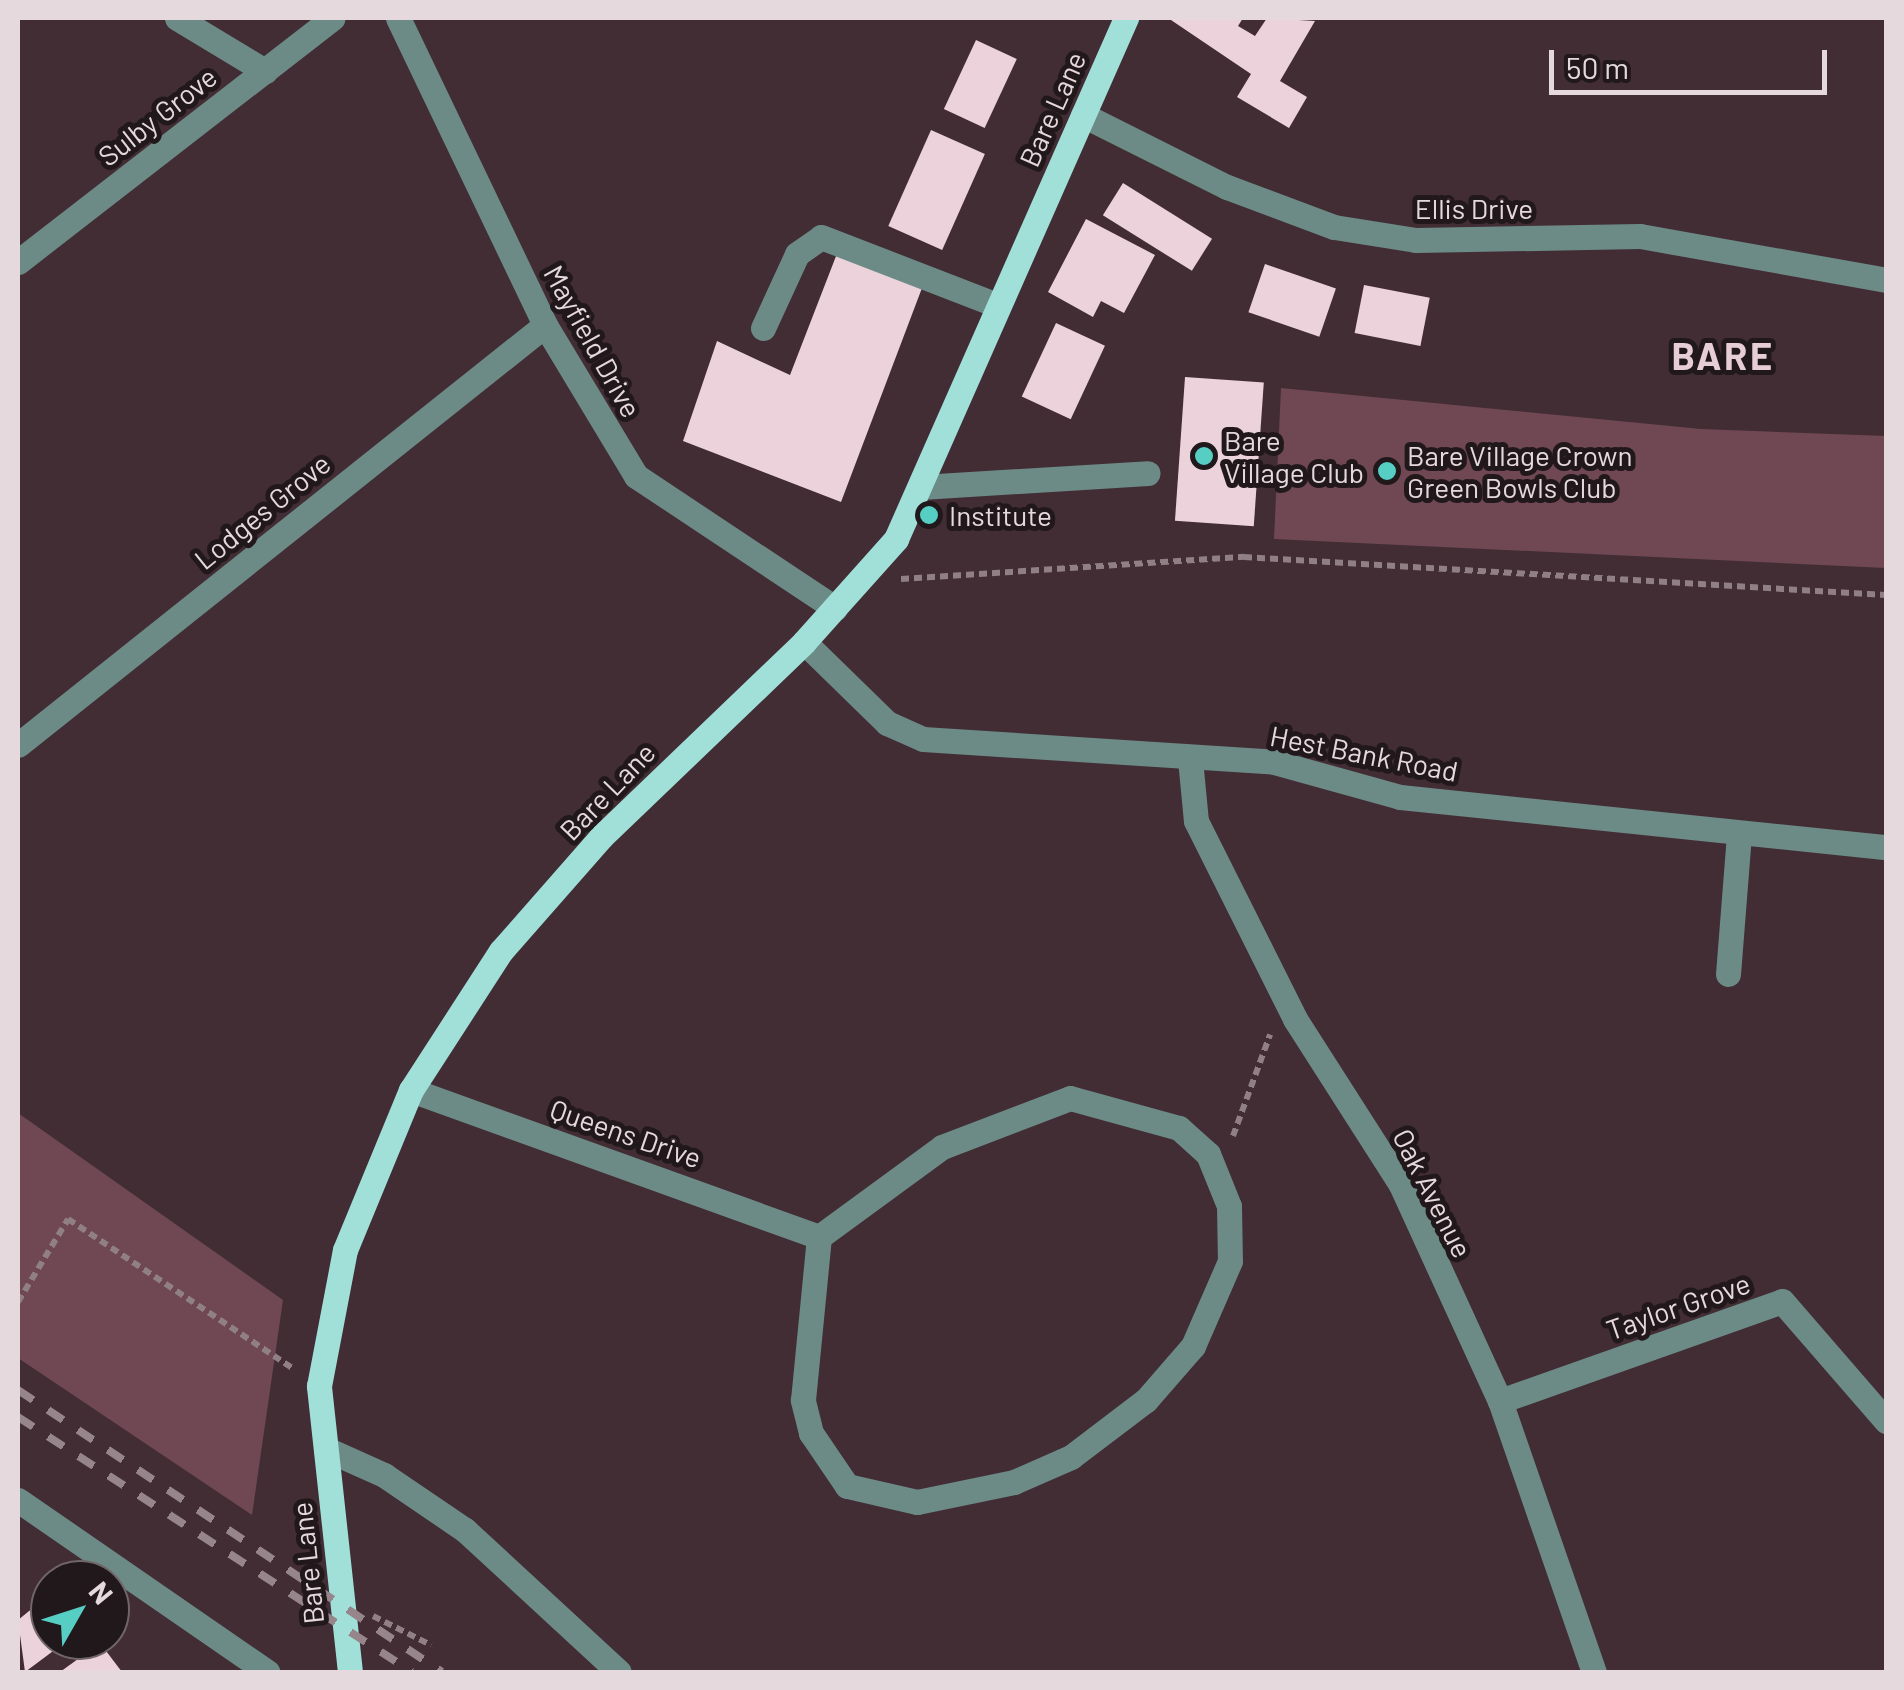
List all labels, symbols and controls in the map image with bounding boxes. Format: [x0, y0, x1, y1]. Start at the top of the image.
scale bar [1554, 30, 1832, 92]
street label: Bare Lane [1012, 46, 1092, 172]
text: 50 m [1566, 49, 1629, 85]
street label: Sulby Grove [91, 59, 223, 173]
street label: Ellis Drive [1415, 191, 1533, 225]
street label: Mayfield Drive [537, 259, 649, 423]
district label: BARE [1671, 333, 1775, 379]
place label: Bare Village Club [1224, 423, 1364, 489]
place label: Bare Village Crown Green Bowls Club [1407, 438, 1633, 504]
marker: Bare Village Club [1193, 445, 1215, 467]
street label: Lodges Grove [187, 446, 337, 576]
marker: Bare Village Crown Green Bowls Club [1376, 460, 1398, 482]
place label: Institute [949, 498, 1052, 532]
marker: Institute [918, 504, 940, 526]
street label: Hest Bank Road [1267, 718, 1461, 788]
street label: Bare Lane [552, 735, 662, 847]
street label: Queens Drive [546, 1091, 706, 1175]
street label: Oak Avenue [1386, 1123, 1480, 1263]
street label: Taylor Grove [1602, 1266, 1754, 1346]
street label: Bare Lane [284, 1500, 330, 1626]
north arrow [30, 1560, 130, 1660]
text: N [83, 1574, 121, 1610]

